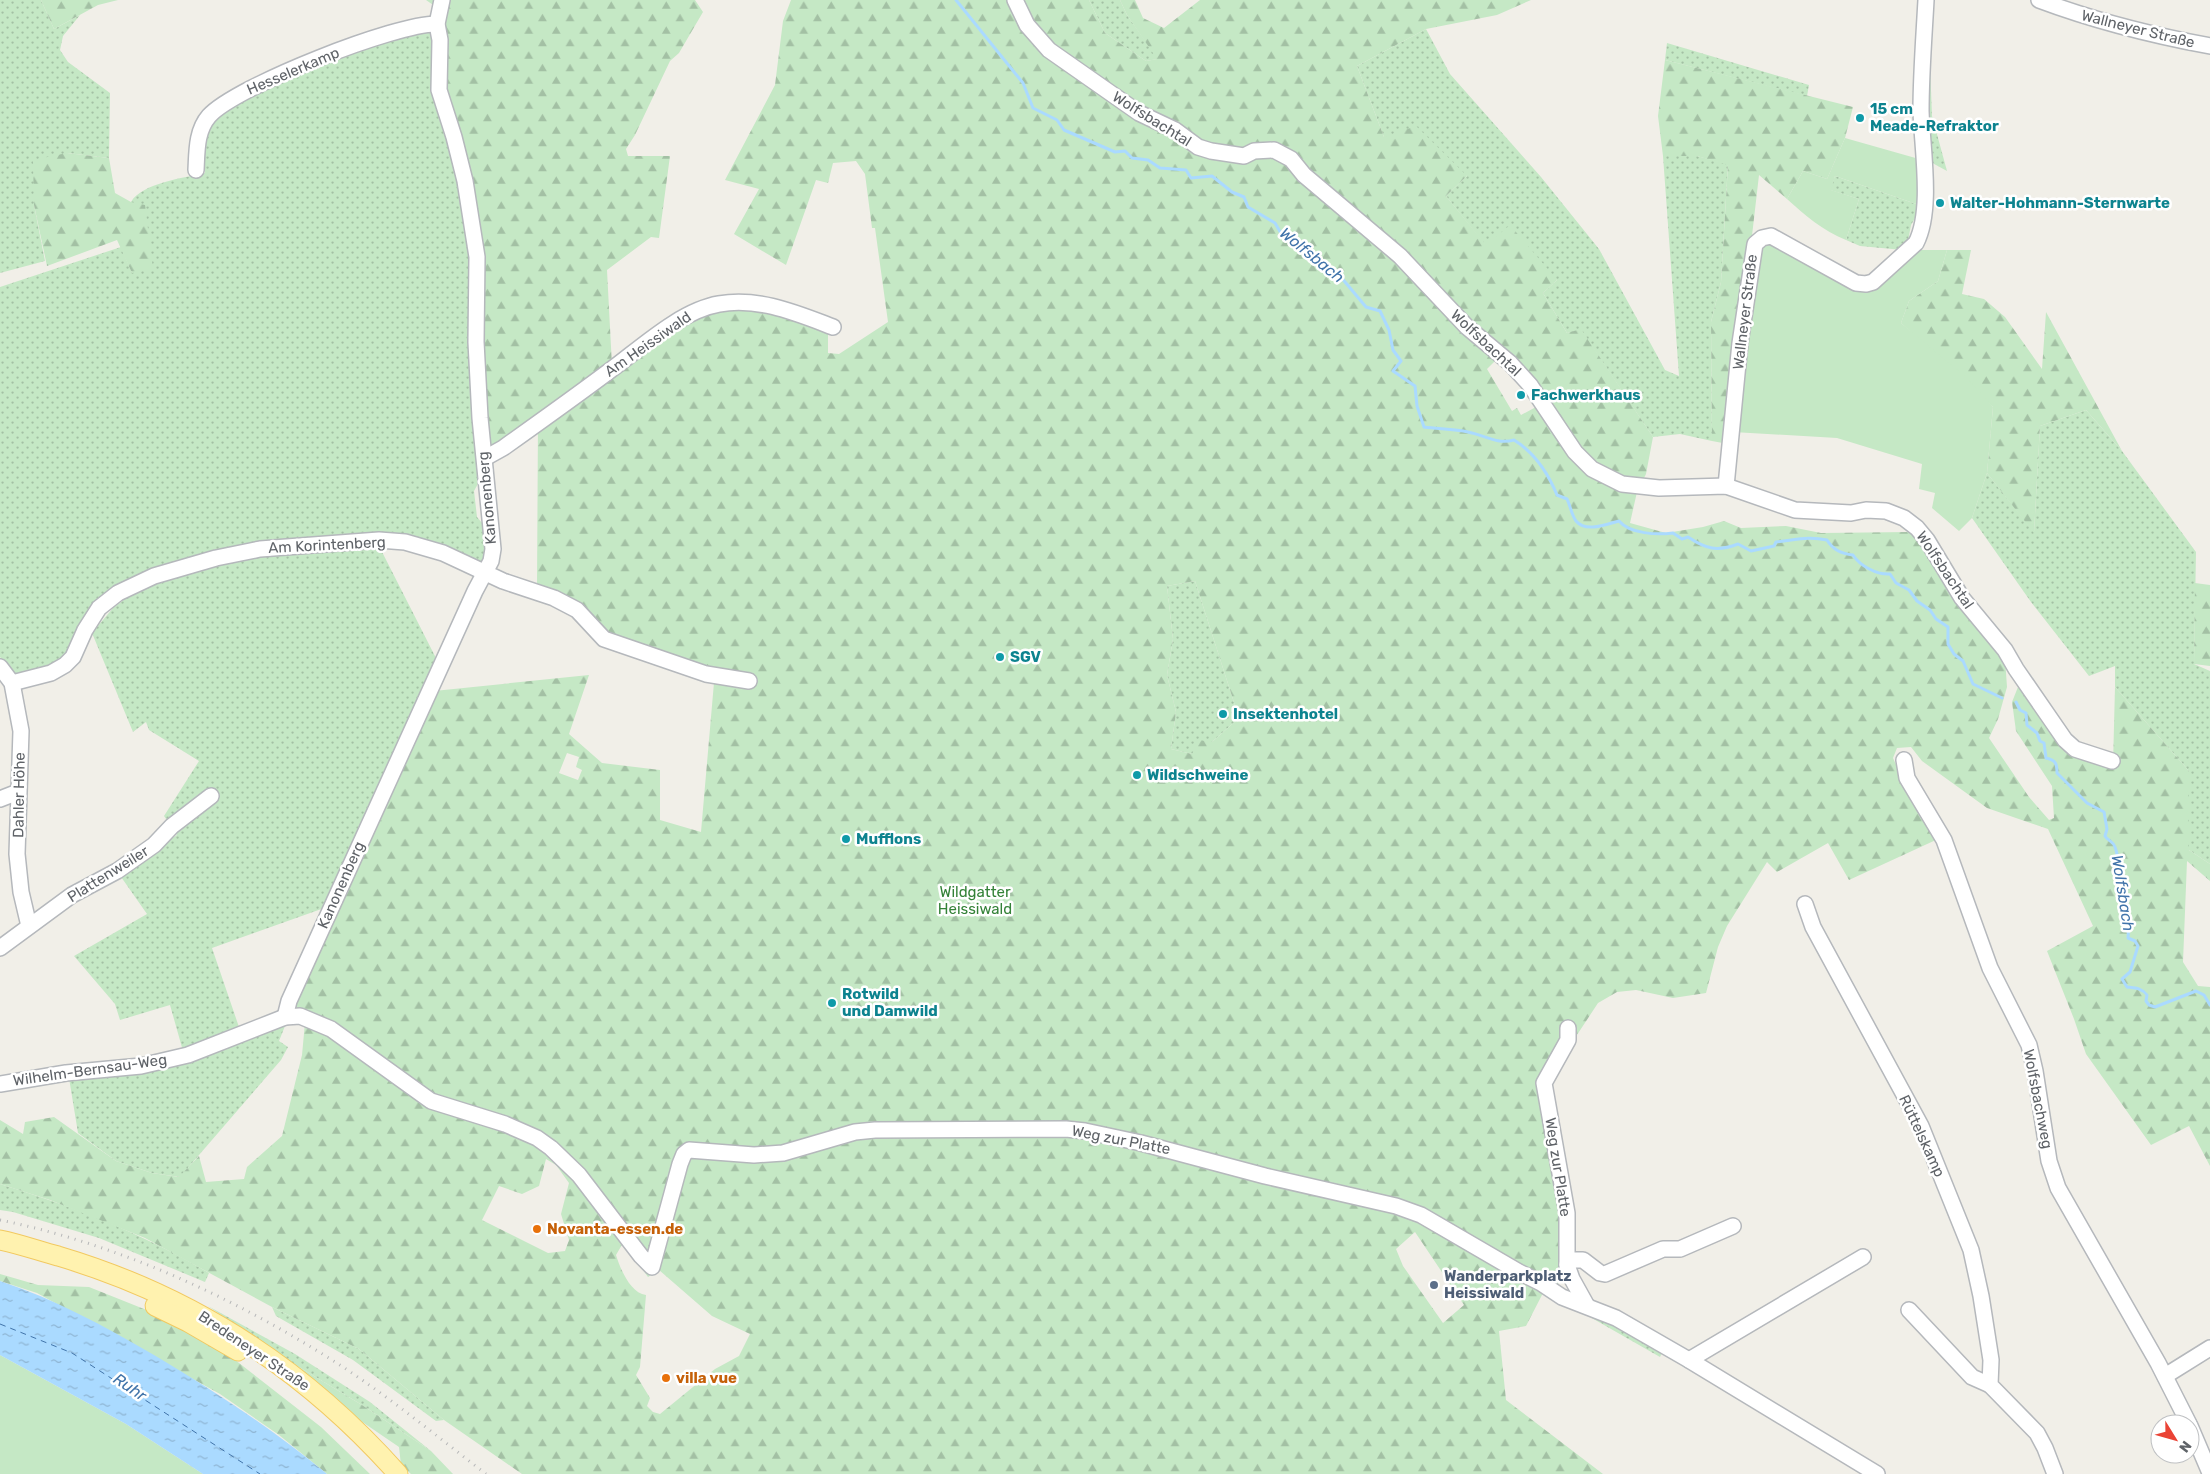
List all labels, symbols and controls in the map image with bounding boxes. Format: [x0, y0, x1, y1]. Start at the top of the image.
street label: Wallneyer Straße [2079, 6, 2197, 52]
street label: Hesselerkamp [244, 43, 342, 99]
street label: Wolfsbachtal [1109, 88, 1195, 150]
place label: 15 cm Meade-Refraktor [1870, 100, 1999, 135]
marker: 15 cm Meade-Refraktor [1854, 112, 1866, 124]
place label: Walter-Hohmann-Sternwarte [1950, 194, 2170, 212]
marker: Walter-Hohmann-Sternwarte [1934, 197, 1946, 209]
water label: Wolfsbach [1276, 223, 1348, 287]
street label: Wallneyer Straße [1729, 253, 1761, 371]
street label: Wolfsbachtal [1447, 306, 1525, 380]
street label: Am Heissiwald [601, 308, 695, 380]
place label: Fachwerkhaus [1531, 386, 1641, 404]
marker: Fachwerkhaus [1515, 389, 1527, 401]
street label: Kanonenberg [474, 451, 500, 545]
street label: Wolfsbachtal [1912, 528, 1978, 612]
street label: Am Korintenberg [268, 533, 386, 557]
place label: SGV [1010, 648, 1041, 666]
marker: SGV [994, 651, 1006, 663]
place label: Insektenhotel [1233, 705, 1338, 723]
marker: Insektenhotel [1217, 708, 1229, 720]
street label: Dahler Höhe [9, 752, 29, 838]
place label: Wildschweine [1147, 766, 1248, 784]
marker: Wildschweine [1131, 769, 1143, 781]
place label: Mufflons [856, 830, 921, 848]
marker: Mufflons [840, 833, 852, 845]
street label: Kanonenberg [314, 839, 368, 931]
street label: Plattenweiler [64, 842, 152, 906]
water label: Wolfsbach [2108, 853, 2138, 933]
park label: Wildgatter Heissiwald [938, 883, 1012, 918]
place label: Rotwild und Damwild [842, 985, 938, 1020]
marker: Rotwild und Damwild [826, 997, 838, 1009]
street label: Wolfsbachweg [2020, 1048, 2056, 1150]
street label: Wilhelm-Bernsau-Weg [12, 1050, 168, 1090]
street label: Rüttelskamp [1895, 1092, 1949, 1180]
street label: Weg zur Platte [1541, 1116, 1575, 1218]
street label: Weg zur Platte [1070, 1122, 1172, 1158]
place label: Novanta-essen.de [547, 1220, 683, 1238]
marker: Novanta-essen.de [531, 1223, 543, 1235]
place label: Wanderparkplatz Heissiwald [1444, 1267, 1572, 1302]
marker: Wanderparkplatz Heissiwald [1428, 1279, 1440, 1291]
street label: Bredeneyer Straße [195, 1307, 313, 1395]
water label: Ruhr [110, 1369, 151, 1405]
place label: villa vue [676, 1369, 737, 1387]
marker: villa vue [660, 1372, 672, 1384]
north arrow [2150, 1414, 2200, 1464]
text: N [2175, 1437, 2195, 1456]

